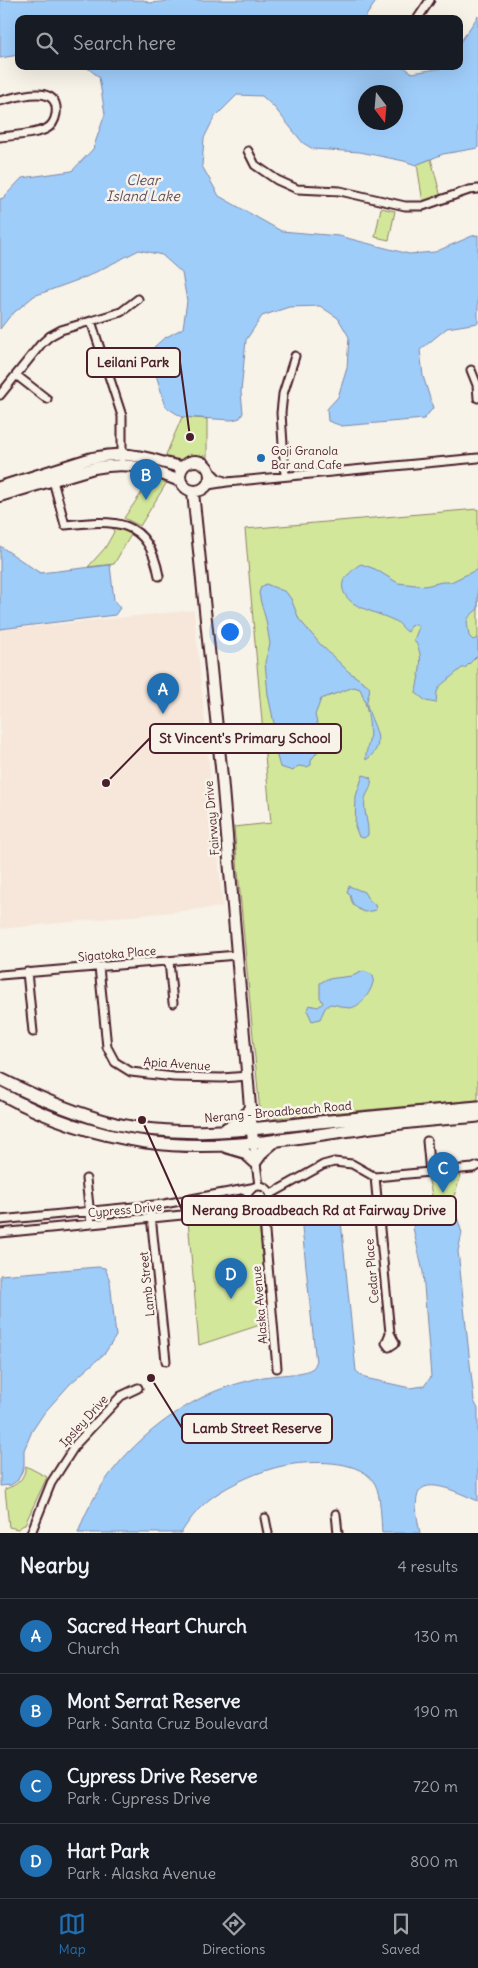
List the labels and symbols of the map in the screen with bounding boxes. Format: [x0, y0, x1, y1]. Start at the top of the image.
north arrow [358, 85, 403, 130]
water label: Clear Island Lake [106, 171, 181, 205]
callout: Leilani Park [87, 348, 180, 377]
text: Leilani Park [97, 353, 169, 371]
place label: Goji Granola Bar and Cafe [271, 443, 342, 472]
marker: Goji Granola Bar and Cafe [255, 452, 267, 464]
pin: B [130, 459, 162, 500]
your location [217, 619, 243, 645]
pin: A [147, 673, 179, 714]
callout: St Vincent's Primary School [150, 724, 341, 753]
text: St Vincent's Primary School [159, 729, 331, 747]
street label: Fairway Drive [201, 780, 222, 856]
street label: Sigatoka Place [77, 943, 157, 964]
street label: Apia Avenue [143, 1054, 211, 1073]
street label: Nerang - Broadbeach Road [204, 1098, 352, 1125]
pin: C [427, 1152, 459, 1193]
callout: Nerang Broadbeach Rd at Fairway Drive [182, 1196, 456, 1225]
street label: Cypress Drive [87, 1199, 163, 1220]
text: Nerang Broadbeach Rd at Fairway Drive [192, 1201, 447, 1219]
street label: Cedar Place [361, 1238, 382, 1304]
street label: Lamb Street [136, 1251, 157, 1317]
pin: D [215, 1258, 247, 1299]
street label: Alaska Avenue [249, 1265, 270, 1345]
street label: Ipsley Drive [56, 1392, 111, 1450]
callout: Lamb Street Reserve [182, 1414, 332, 1443]
text: Lamb Street Reserve [192, 1419, 322, 1437]

